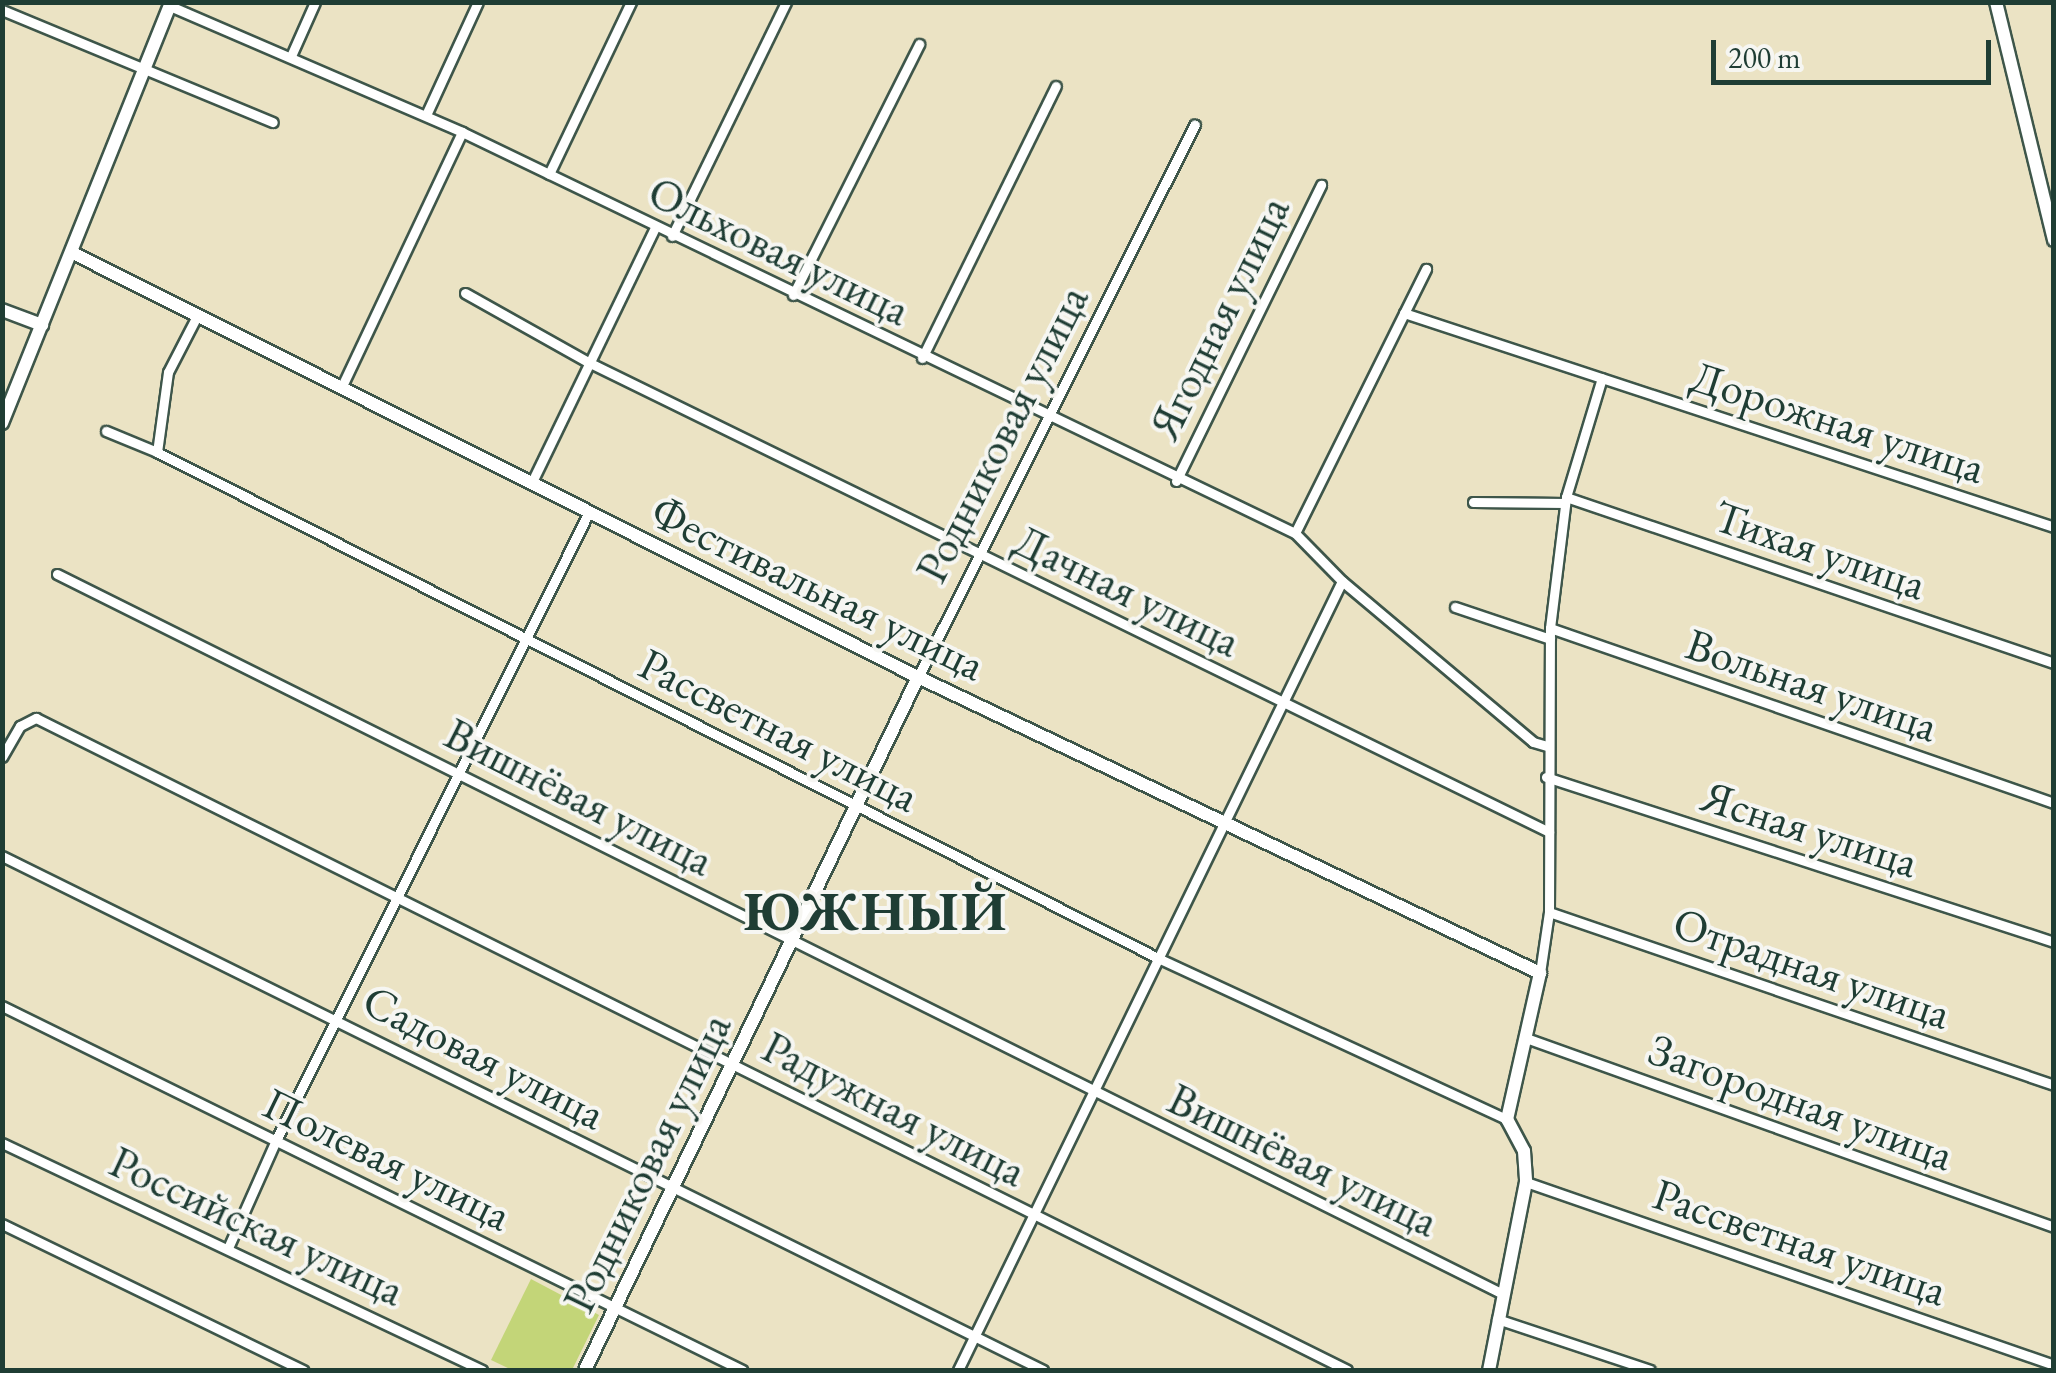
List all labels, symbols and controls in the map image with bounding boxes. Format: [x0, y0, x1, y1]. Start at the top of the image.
scale bar [1716, 20, 1996, 82]
text: 200 m [1728, 38, 1801, 77]
street label: Ольховая улица [640, 165, 918, 337]
street label: Ягодная улица [1137, 188, 1301, 448]
street label: Родниковая улица [904, 277, 1100, 591]
street label: Дорожная улица [1684, 349, 1992, 495]
street label: Фестивальная улица [643, 484, 993, 692]
street label: Тихая улица [1707, 489, 1933, 611]
street label: Дачная улица [1005, 513, 1249, 669]
street label: Вольная улица [1679, 617, 1945, 753]
street label: Рассветная улица [630, 636, 928, 824]
street label: Вишнёвая улица [436, 706, 722, 888]
street label: Ясная улица [1695, 769, 1925, 889]
district label: ЮЖНЫЙ [743, 878, 1009, 944]
street label: Отрадная улица [1666, 895, 1958, 1041]
street label: Садовая улица [354, 973, 614, 1141]
street label: Родниковая улица [551, 1005, 743, 1321]
street label: Радужная улица [753, 1020, 1035, 1198]
street label: Загородная улица [1642, 1022, 1960, 1182]
street label: Вишнёвая улица [1159, 1071, 1447, 1249]
street label: Полевая улица [254, 1076, 520, 1242]
street label: Российская улица [101, 1134, 413, 1318]
street label: Рассветная улица [1646, 1167, 1954, 1317]

